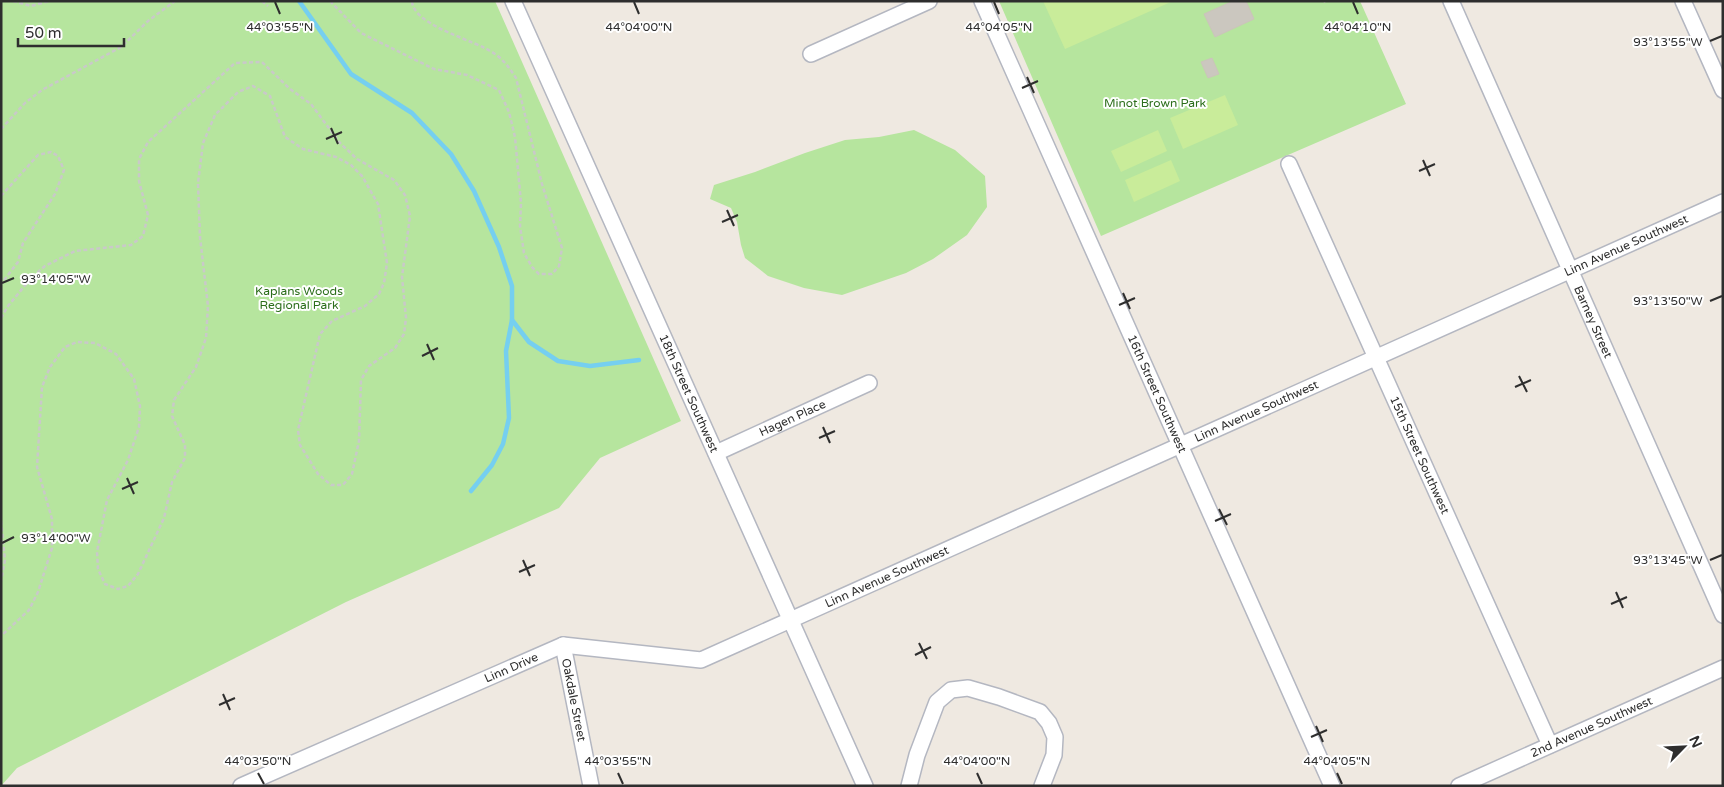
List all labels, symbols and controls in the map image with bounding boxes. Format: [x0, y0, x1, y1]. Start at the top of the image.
scale bar [18, 15, 124, 47]
text: 44°03'55"N [247, 20, 314, 34]
text: 44°04'00"N [606, 20, 673, 34]
text: 44°04'05"N [966, 20, 1033, 34]
text: 44°04'10"N [1325, 20, 1392, 34]
text: 50 m [25, 24, 62, 42]
text: 93°13'55"W [1633, 35, 1703, 49]
park label: Minot Brown Park [1104, 96, 1207, 110]
street label: Linn Avenue Southwest [1562, 211, 1690, 279]
text: 93°14'05"W [21, 272, 91, 286]
park label: Kaplans Woods Regional Park [255, 284, 343, 312]
street label: Barney Street [1571, 284, 1615, 361]
text: 93°13'50"W [1633, 294, 1703, 308]
street label: 18th Street Southwest [656, 332, 722, 455]
street label: 16th Street Southwest [1125, 332, 1190, 455]
street label: Linn Avenue Southwest [1192, 377, 1321, 445]
street label: 15th Street Southwest [1387, 394, 1452, 517]
street label: Hagen Place [757, 397, 828, 439]
text: 93°14'00"W [21, 531, 91, 545]
street label: Linn Avenue Southwest [823, 543, 951, 611]
text: 93°13'45"W [1633, 553, 1703, 567]
street label: Linn Drive [482, 650, 540, 686]
street label: Oakdale Street [559, 657, 589, 743]
street label: 2nd Avenue Southwest [1528, 693, 1655, 760]
north arrow [1659, 722, 1709, 772]
text: N [1685, 733, 1705, 751]
text: 44°03'50"N [225, 754, 292, 768]
text: 44°03'55"N [585, 754, 652, 768]
text: 44°04'00"N [944, 754, 1011, 768]
text: 44°04'05"N [1304, 754, 1371, 768]

